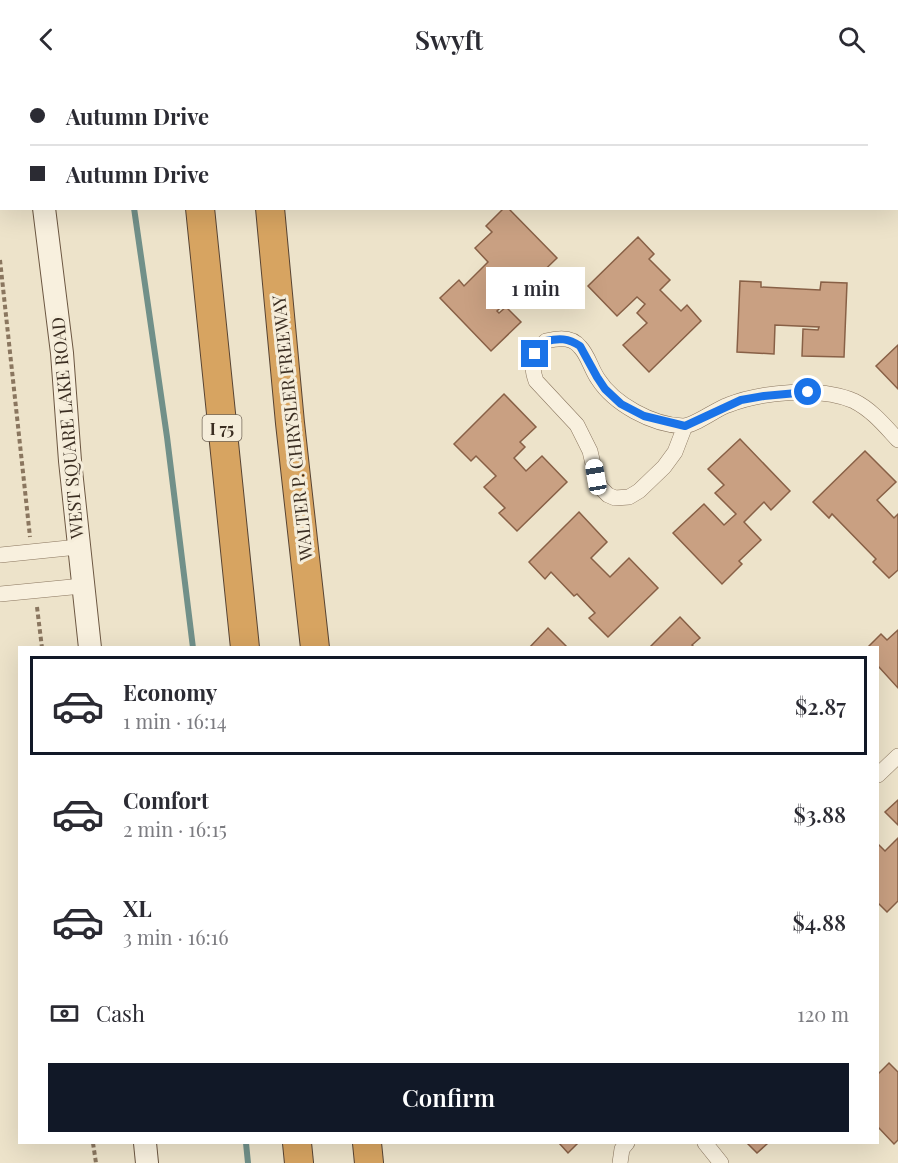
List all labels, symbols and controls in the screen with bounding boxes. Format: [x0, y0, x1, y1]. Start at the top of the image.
text: Swyft [415, 21, 483, 57]
icon: back [30, 23, 63, 56]
icon: search [835, 23, 868, 56]
text: Autumn Drive [66, 101, 209, 131]
text: Autumn Drive [66, 159, 209, 189]
callout: 1 min [486, 267, 584, 309]
text: 1 min [511, 274, 560, 301]
street label: WALTER P. CHRYSLER FREEWAY [266, 294, 318, 563]
street label: WEST SQUARE LAKE ROAD [45, 316, 89, 541]
route end [521, 340, 548, 367]
route start [794, 378, 821, 405]
road number: I 75 [202, 415, 242, 441]
car [584, 458, 608, 496]
text: Economy [123, 677, 217, 707]
icon: car [51, 679, 105, 733]
text: $2.87 [795, 691, 846, 721]
text: 1 min · 16:14 [123, 707, 227, 734]
text: Comfort [123, 785, 209, 815]
icon: car [51, 787, 105, 841]
text: $3.88 [794, 799, 846, 829]
text: 2 min · 16:15 [123, 815, 227, 842]
text: XL [123, 893, 152, 923]
icon: car [51, 895, 105, 949]
text: $4.88 [793, 907, 846, 937]
text: 3 min · 16:16 [123, 923, 229, 950]
icon: cash [48, 997, 81, 1030]
text: Cash [96, 998, 145, 1028]
text: 120 m [797, 1000, 849, 1027]
button: Confirm [48, 1063, 849, 1132]

